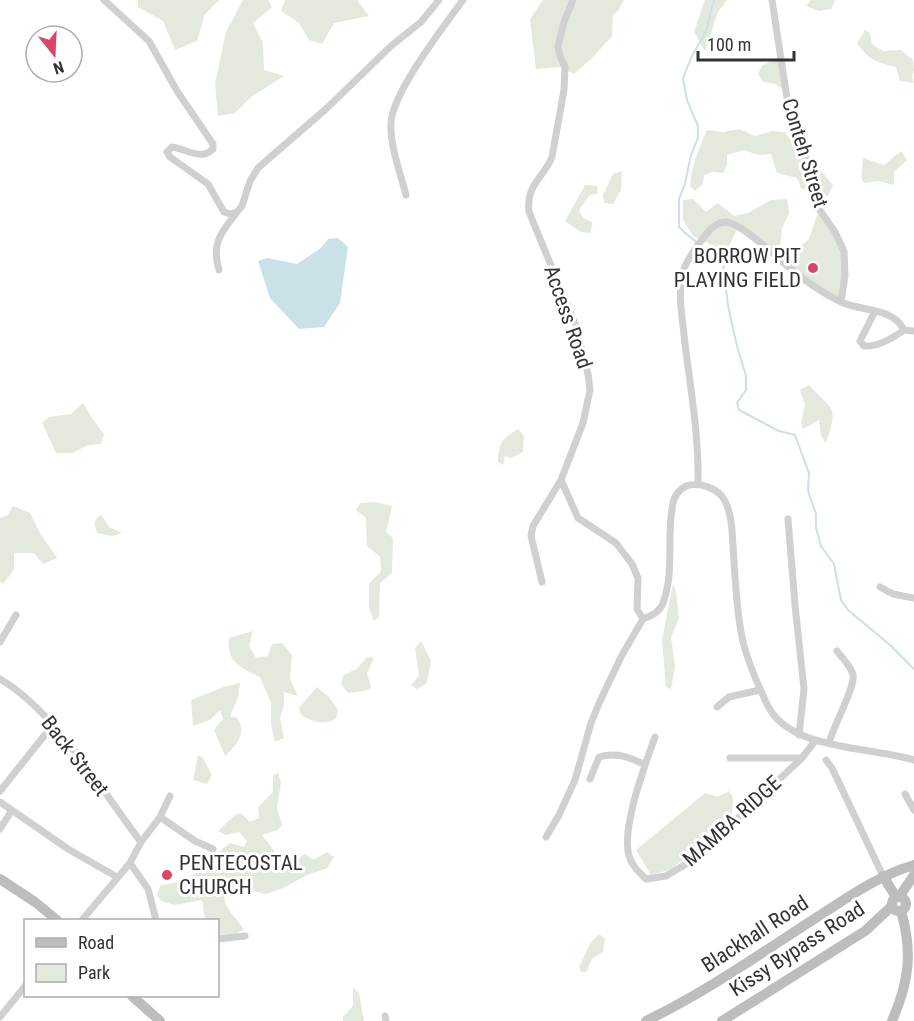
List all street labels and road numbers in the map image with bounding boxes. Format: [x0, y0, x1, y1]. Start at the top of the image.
street label: Conteh Street [777, 96, 833, 210]
street label: Access Road [539, 262, 597, 372]
street label: Back Street [36, 711, 114, 801]
street label: MAMBA RIDGE [678, 771, 786, 871]
street label: Blackhall Road [697, 891, 813, 977]
street label: Kissy Bypass Road [725, 897, 869, 1001]

